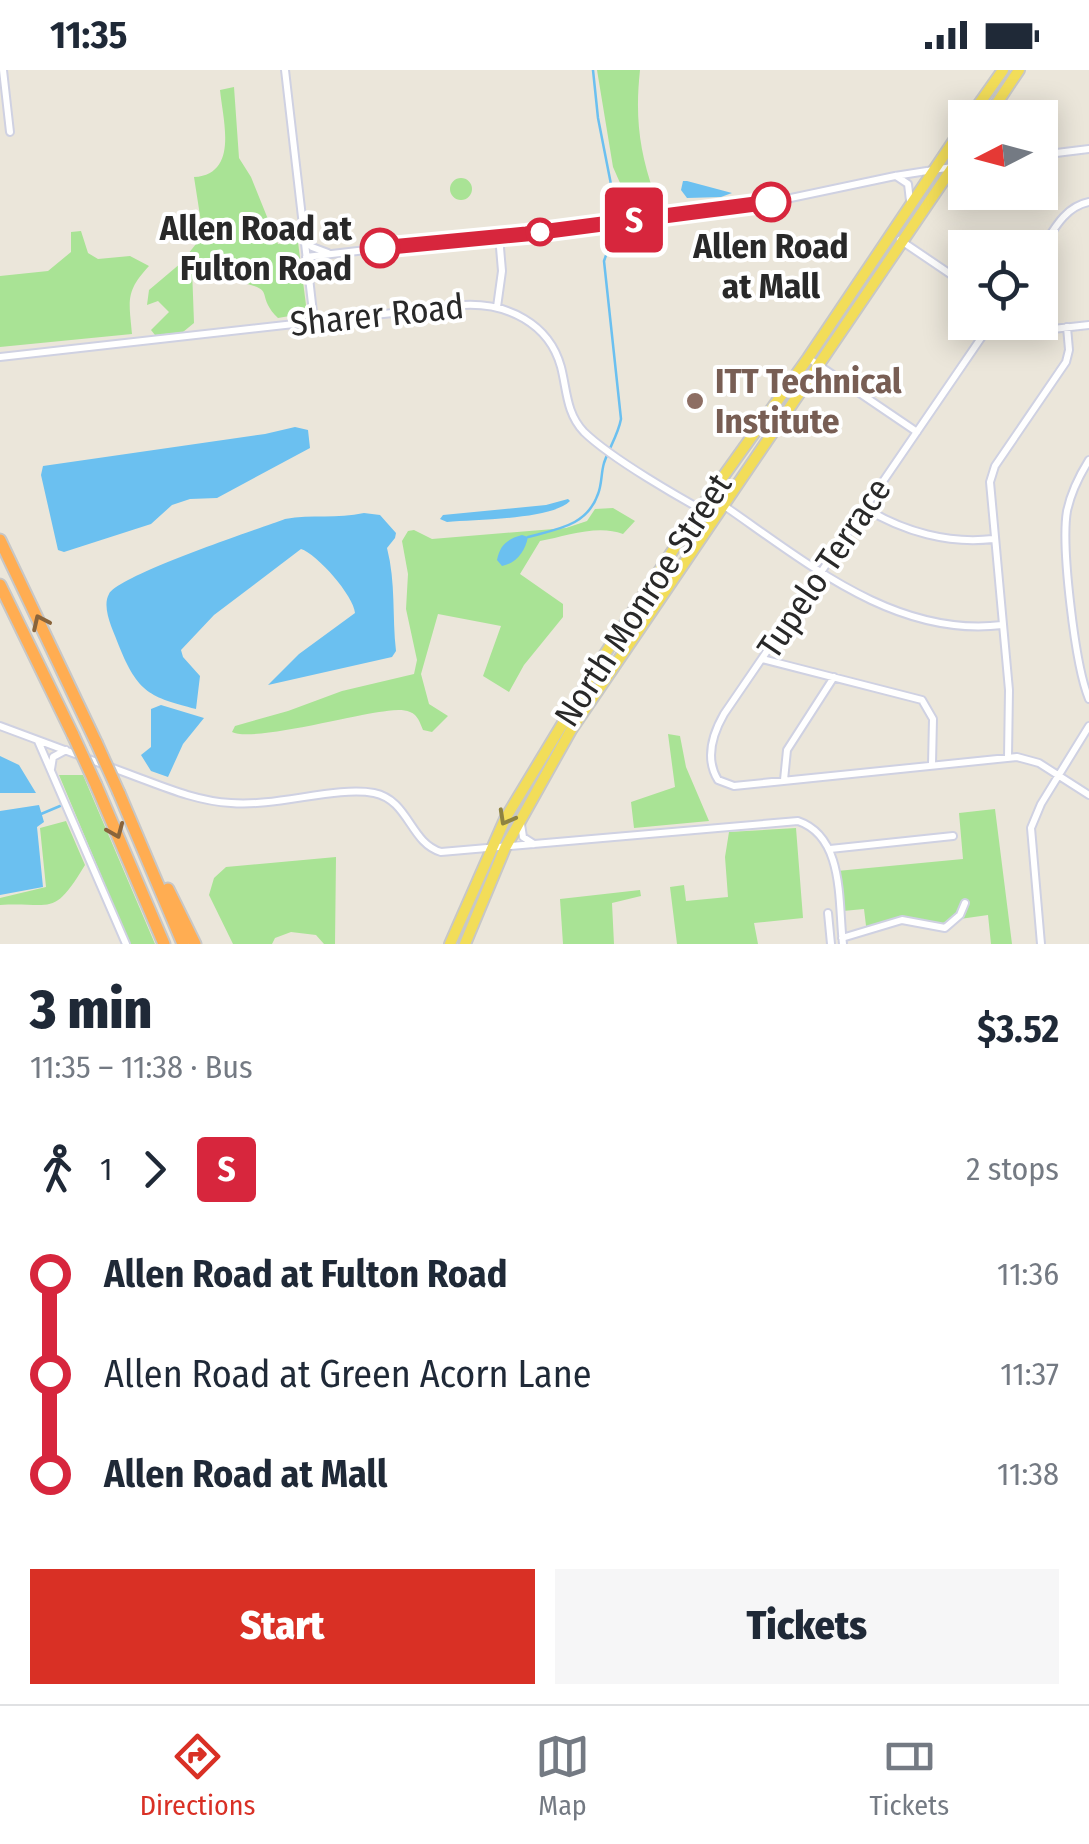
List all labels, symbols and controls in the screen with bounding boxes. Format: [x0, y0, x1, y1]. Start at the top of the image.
text: 11:35 [50, 12, 127, 58]
north arrow [948, 100, 1058, 210]
map controls [948, 100, 1058, 340]
marker: Allen Road at Mall [752, 183, 790, 221]
line badge: S [602, 188, 666, 252]
text: S [625, 199, 643, 241]
place label: Allen Road at Fulton Road [159, 207, 353, 289]
unlabelled marker [527, 219, 553, 245]
place label: Allen Road at Mall [692, 225, 849, 307]
marker: Allen Road at Fulton Road [361, 229, 399, 267]
button: locate [948, 230, 1058, 340]
street label: Sharer Road [288, 285, 466, 345]
place label: ITT Technical Institute [715, 360, 902, 442]
marker: ITT Technical Institute [684, 390, 706, 412]
street label: North Monroe Street [546, 465, 741, 734]
street label: Tupelo Terrace [748, 470, 900, 666]
one-way arrow [32, 614, 52, 632]
one-way arrow [498, 807, 518, 825]
one-way arrow [104, 821, 124, 839]
text: 3 min [30, 977, 152, 1043]
text: $3.52 [977, 1006, 1059, 1052]
text: 11:35 – 11:38 · Bus [30, 1048, 253, 1086]
icon: walk [30, 1142, 85, 1197]
icon: forward [127, 1142, 182, 1197]
text: S [217, 1148, 236, 1190]
text: 1 [100, 1150, 112, 1188]
text: 2 stops [966, 1150, 1059, 1188]
text: Allen Road at Fulton Road [104, 1251, 507, 1297]
text: 11:36 [997, 1255, 1059, 1293]
text: Allen Road at Green Acorn Lane [104, 1351, 591, 1397]
text: 11:37 [1000, 1355, 1059, 1393]
text: Allen Road at Mall [104, 1451, 387, 1497]
text: 11:38 [997, 1455, 1059, 1493]
button: Start [30, 1569, 535, 1684]
button: Tickets [555, 1569, 1059, 1684]
tab: Directions [140, 1729, 256, 1822]
tab: Map [535, 1729, 590, 1822]
tab: Tickets [869, 1729, 949, 1822]

